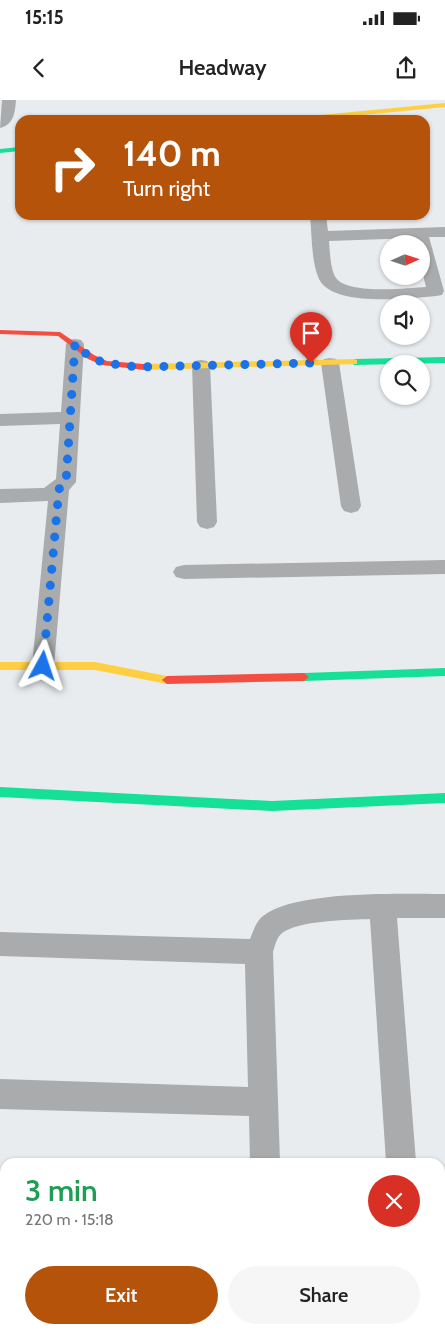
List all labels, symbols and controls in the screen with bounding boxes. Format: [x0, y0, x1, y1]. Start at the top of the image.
text: 15:15 [25, 6, 64, 29]
icon: back [25, 54, 53, 82]
text: Headway [179, 54, 266, 81]
icon: share [392, 54, 420, 82]
text: 140 m [123, 132, 221, 175]
icon: right [40, 135, 105, 200]
text: Turn right [123, 175, 210, 202]
north arrow [380, 235, 430, 285]
map controls [380, 235, 430, 405]
button: sound [380, 295, 430, 345]
pin [290, 312, 332, 363]
icon: arrive [297, 319, 325, 347]
button: search [380, 355, 430, 405]
position arrow [16, 639, 68, 691]
text: 3 min [25, 1172, 98, 1209]
button: close [368, 1175, 420, 1227]
text: 220 m · 15:18 [25, 1210, 114, 1229]
button: Exit [25, 1266, 218, 1324]
button: Share [228, 1266, 420, 1324]

